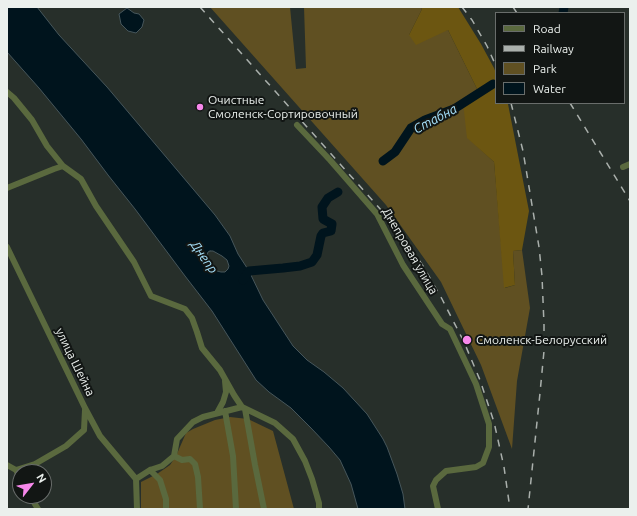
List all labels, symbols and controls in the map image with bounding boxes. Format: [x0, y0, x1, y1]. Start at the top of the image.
legend [495, 12, 625, 104]
text: Road [533, 22, 561, 35]
text: Railway [533, 42, 574, 55]
text: Park [533, 62, 557, 75]
text: Water [533, 82, 566, 95]
place label: Очистные Смоленск-Сортировочный [208, 93, 358, 121]
water label: Стабна [410, 101, 460, 137]
marker: Очистные Смоленск-Сортировочный [195, 102, 205, 112]
street label: Днепровая улица [379, 205, 441, 297]
water label: Днепр [187, 238, 221, 276]
street label: улица Шейна [52, 326, 98, 398]
place label: Смоленск-Белорусский [476, 333, 607, 347]
marker: Смоленск-Белорусский [461, 334, 473, 346]
north arrow [12, 464, 52, 504]
text: N [34, 472, 49, 485]

